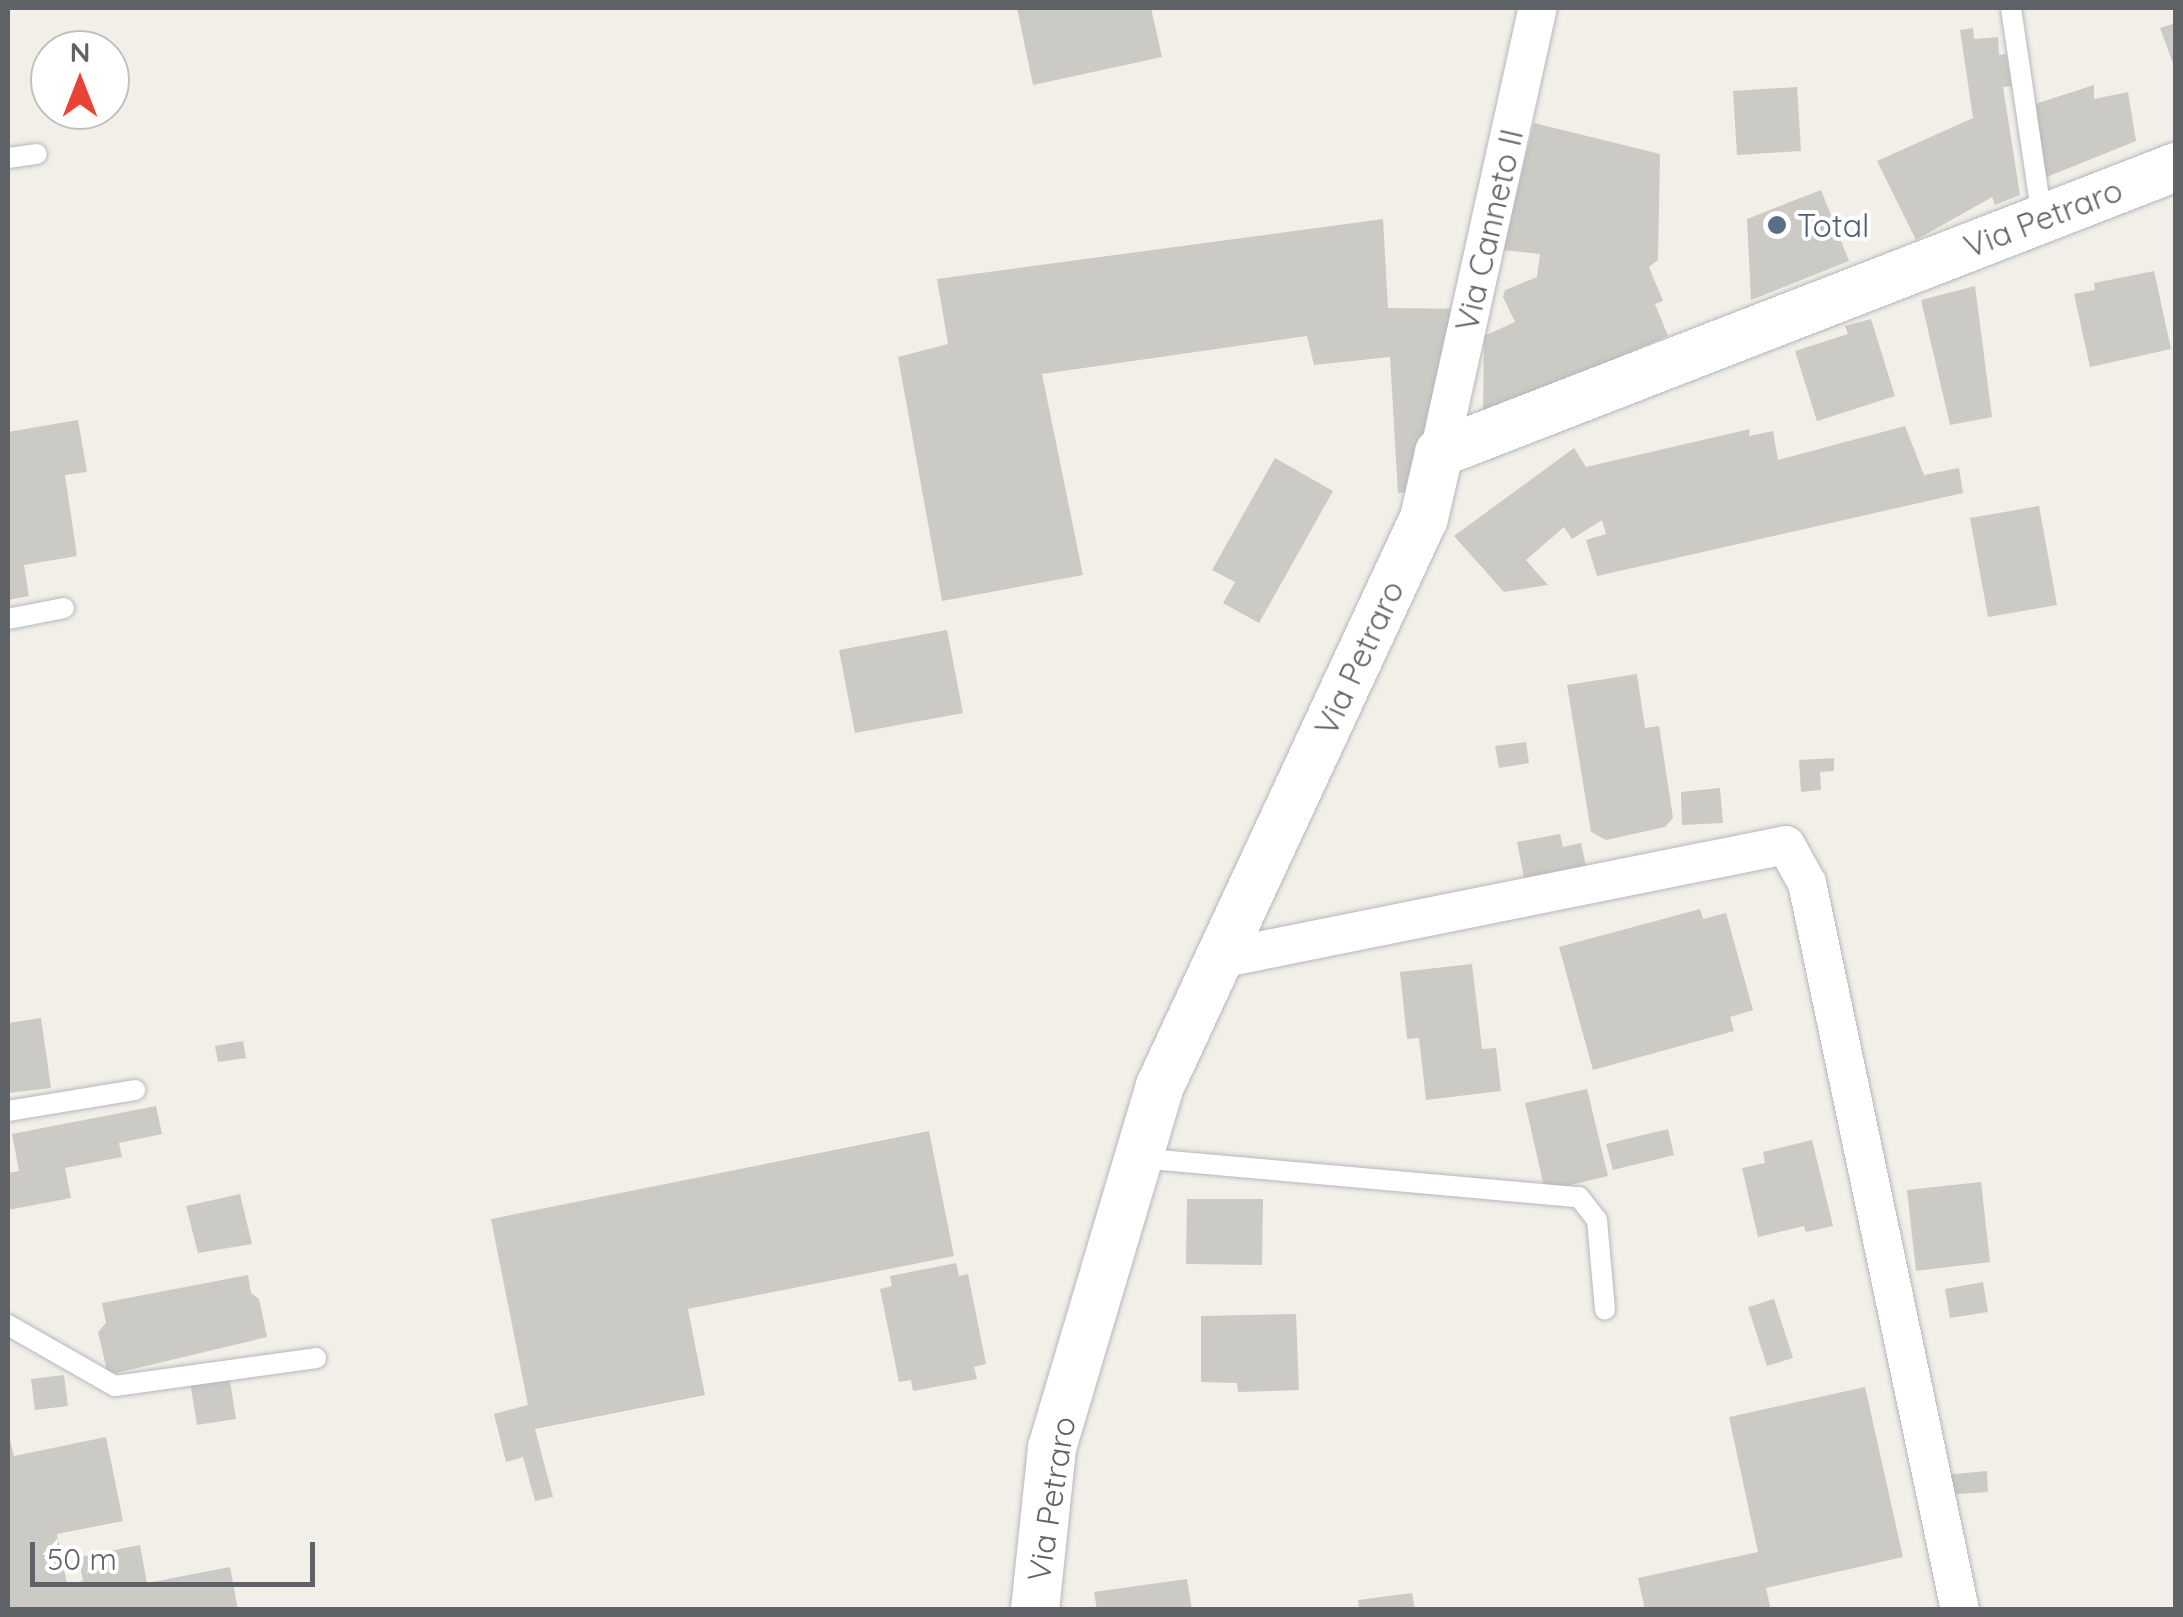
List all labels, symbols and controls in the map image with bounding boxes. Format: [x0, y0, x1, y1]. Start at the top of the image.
north arrow [30, 30, 130, 130]
text: N [70, 34, 90, 69]
street label: Via Canneto II [1447, 125, 1531, 335]
street label: Via Petraro [1959, 170, 2127, 266]
place label: Total [1797, 206, 1869, 244]
marker: Total [1766, 214, 1788, 236]
street label: Via Petraro [1306, 575, 1412, 741]
street label: Via Petraro [1019, 1414, 1083, 1584]
scale bar [35, 1522, 320, 1584]
text: 50 m [47, 1540, 117, 1578]

